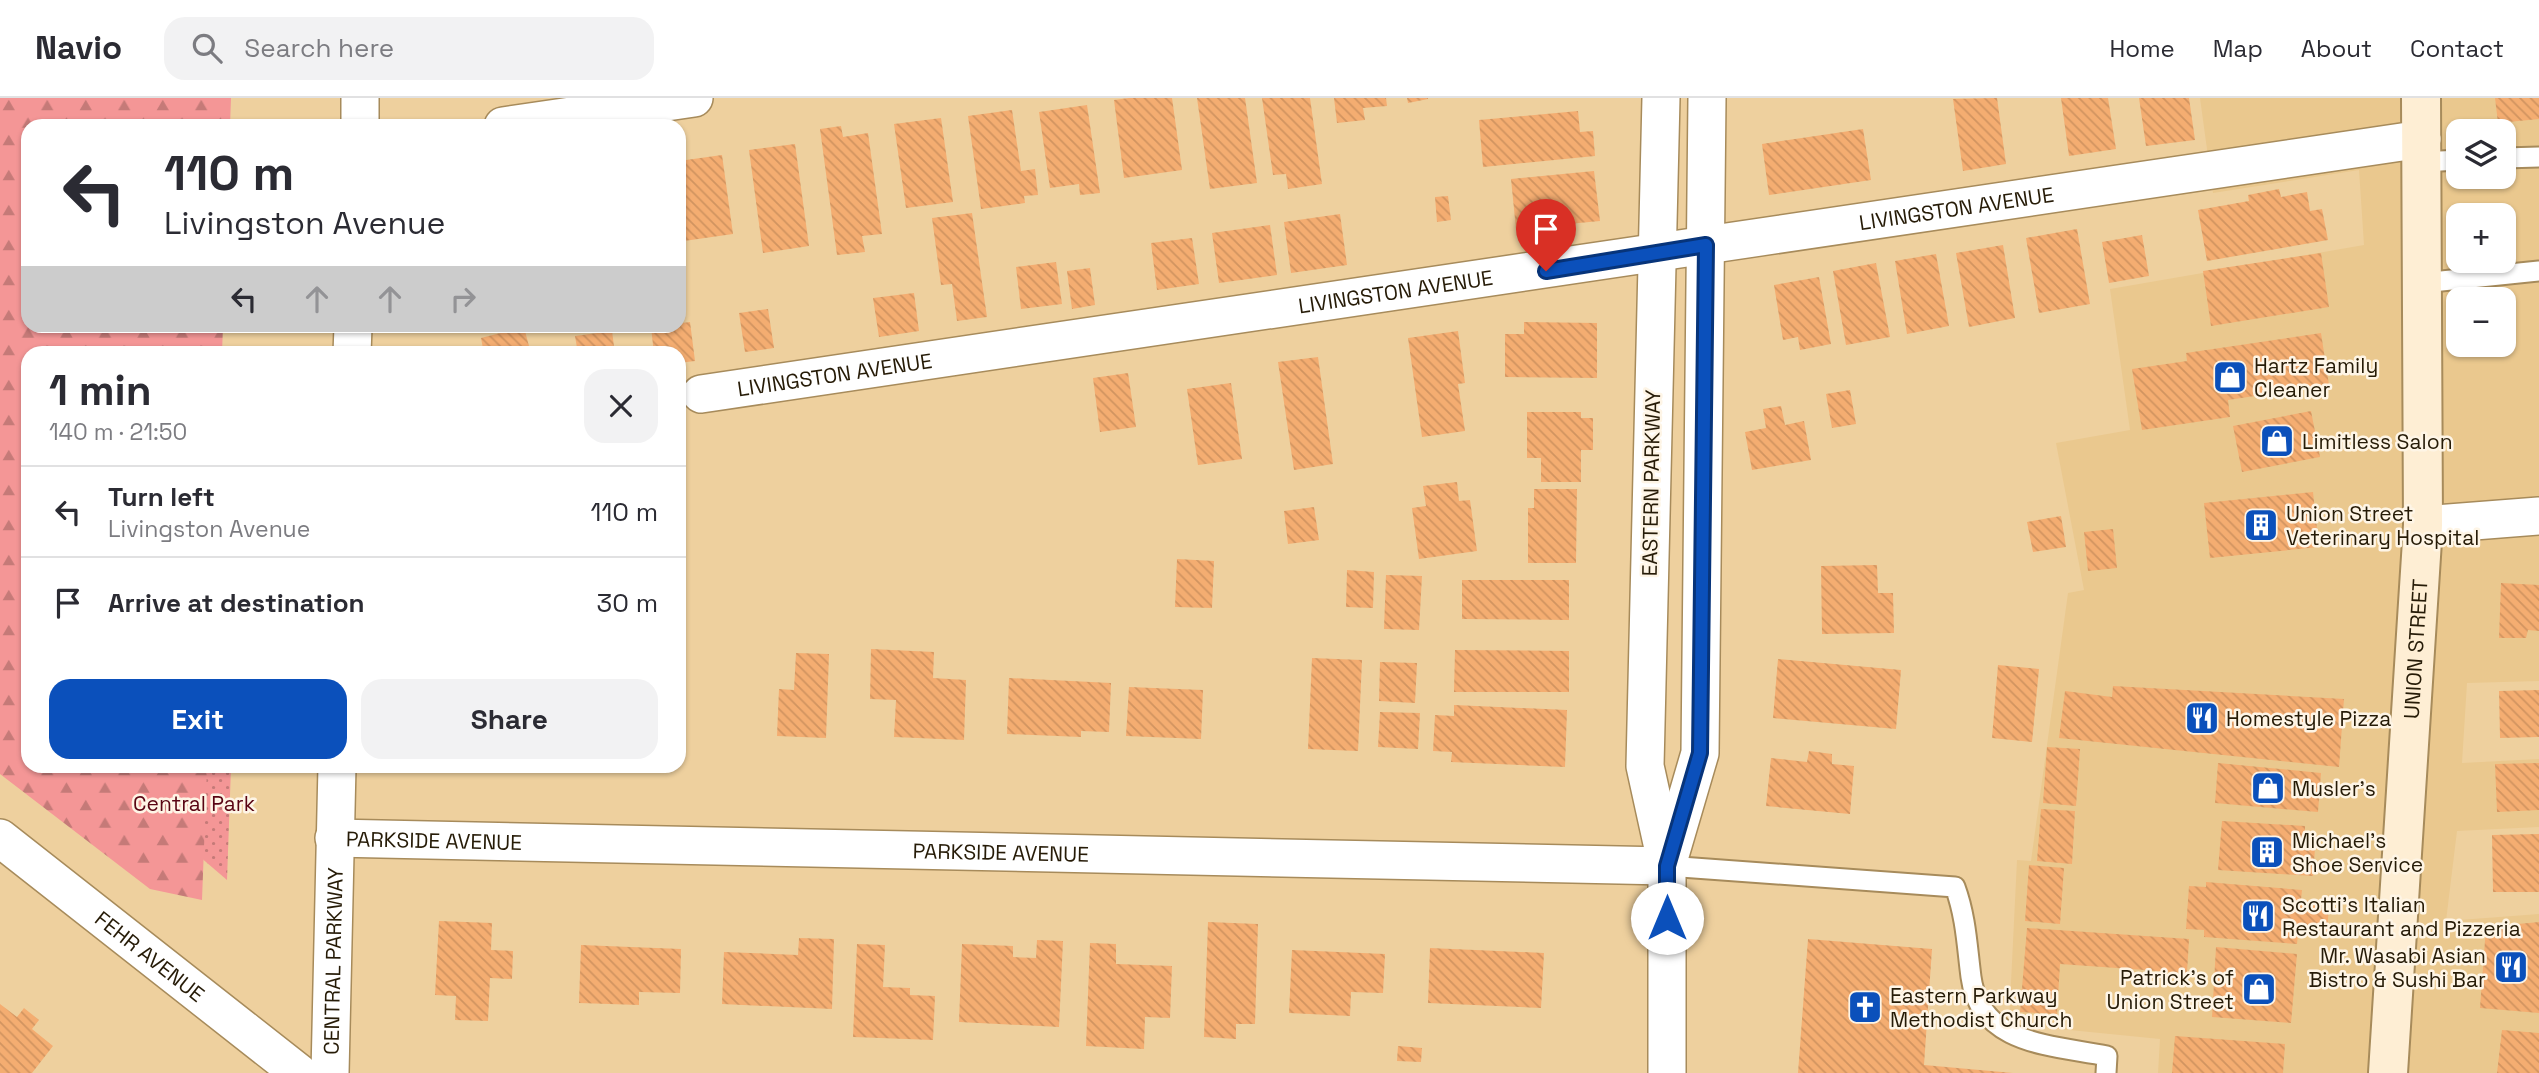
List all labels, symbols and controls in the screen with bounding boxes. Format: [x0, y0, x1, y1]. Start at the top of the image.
search box [164, 17, 654, 80]
text: Navio [35, 27, 122, 69]
icon: search [188, 29, 226, 67]
text: Search here [244, 31, 394, 65]
text: Home [2109, 33, 2175, 64]
text: Map [2213, 33, 2263, 64]
text: About [2301, 33, 2372, 64]
text: Contact [2410, 33, 2504, 64]
map controls [2446, 119, 2516, 357]
button: layers [2446, 119, 2516, 189]
text: 110 m [164, 142, 294, 204]
icon: left [49, 147, 140, 238]
street label: LIVINGSTON AVENUE [1857, 180, 2055, 236]
pin [1516, 199, 1576, 271]
text: Livingston Avenue [164, 203, 445, 243]
button: + [2446, 203, 2516, 273]
icon: arrive [1527, 210, 1565, 248]
street label: LIVINGSTON AVENUE [1296, 263, 1495, 319]
icon: left [225, 280, 263, 318]
icon: ahead [298, 280, 336, 318]
icon: ahead [371, 280, 409, 318]
icon: right [444, 280, 482, 318]
button: − [2446, 287, 2516, 357]
street label: LIVINGSTON AVENUE [735, 346, 934, 402]
place label: Hartz Family Cleaner [2254, 352, 2378, 403]
shop icon: Hartz Family Cleaner [2211, 358, 2249, 396]
text: 1 min [49, 364, 152, 417]
button: close [584, 369, 658, 443]
street label: EASTERN PARKWAY [1636, 389, 1666, 577]
text: 140 m · 21:50 [49, 417, 187, 447]
shop icon: Limitless Salon [2258, 422, 2296, 460]
place label: Limitless Salon [2302, 428, 2453, 455]
text: Turn left [108, 480, 215, 514]
icon: left [49, 493, 87, 531]
text: 110 m [591, 495, 658, 529]
place label: Union Street Veterinary Hospital [2286, 500, 2479, 551]
building icon: Union Street Veterinary Hospital [2242, 506, 2280, 544]
text: Livingston Avenue [108, 514, 310, 544]
street label: UNION STREET [2397, 578, 2433, 720]
icon: arrive [49, 584, 87, 622]
text: Arrive at destination [108, 586, 365, 620]
text: 30 m [597, 586, 658, 620]
button: Exit [49, 679, 347, 759]
button: Share [361, 679, 658, 759]
restaurant icon: Homestyle Pizza [2183, 699, 2221, 737]
place label: Homestyle Pizza [2226, 705, 2391, 732]
shop icon: Musler's [2249, 769, 2287, 807]
place label: Musler's [2292, 775, 2376, 802]
park label: Central Park [133, 790, 255, 817]
street label: PARKSIDE AVENUE [346, 825, 522, 855]
place label: Michael's Shoe Service [2292, 827, 2423, 878]
building icon: Michael's Shoe Service [2248, 833, 2286, 871]
street label: PARKSIDE AVENUE [912, 837, 1089, 867]
street label: CENTRAL PARKWAY [317, 867, 348, 1055]
position arrow [1630, 881, 1704, 955]
place label: Scotti's Italian Restaurant and Pizzeria [2282, 891, 2521, 942]
restaurant icon: Scotti's Italian Restaurant and Pizzeria [2239, 897, 2277, 935]
street label: FEHR AVENUE [90, 905, 210, 1007]
place label: Mr. Wasabi Asian Bistro & Sushi Bar [2308, 942, 2486, 993]
restaurant icon: Mr. Wasabi Asian Bistro & Sushi Bar [2492, 948, 2530, 986]
place label: Patrick's of Union Street [2107, 964, 2234, 1015]
shop icon: Patrick's of Union Street [2240, 970, 2278, 1008]
place label: Eastern Parkway Methodist Church [1890, 982, 2072, 1033]
church icon: Eastern Parkway Methodist Church [1846, 988, 1884, 1026]

